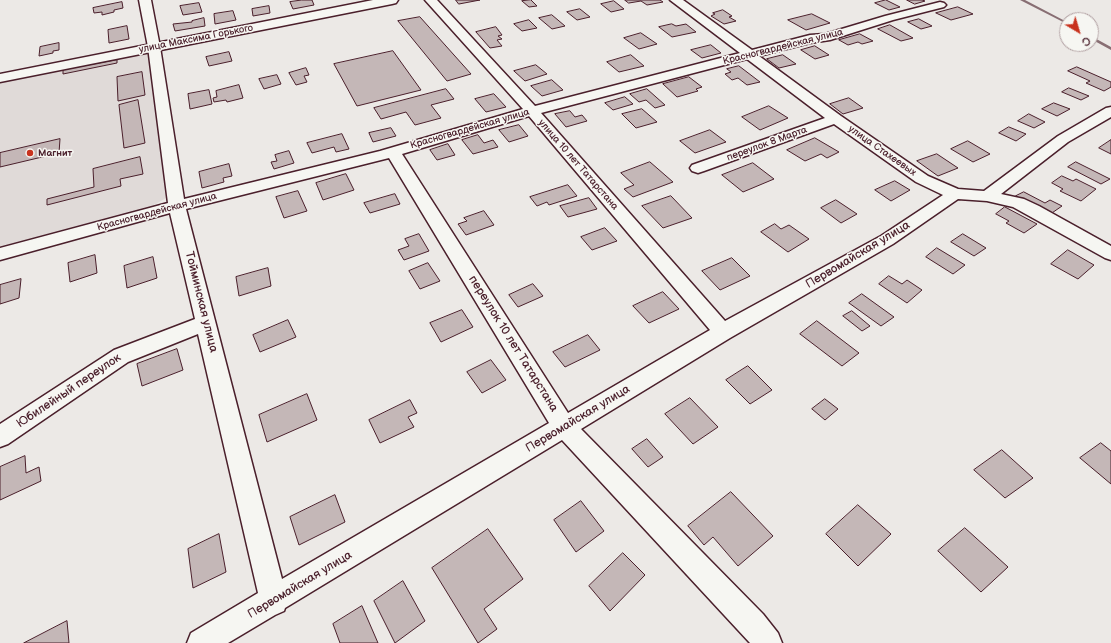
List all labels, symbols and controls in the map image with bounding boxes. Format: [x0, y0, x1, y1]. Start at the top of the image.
north arrow [1059, 12, 1099, 52]
street label: улица Максима Горького [138, 22, 254, 56]
street label: Красногвардейская улица [722, 26, 844, 68]
text: С [1079, 34, 1093, 49]
street label: Красногвардейская улица [409, 106, 531, 152]
street label: улица 10 лет Татарстана [535, 117, 621, 213]
street label: улица Стахеевых [846, 123, 918, 179]
street label: переулок 8 Марта [725, 124, 809, 164]
place label: Магнит [38, 147, 72, 159]
marker: Магнит [25, 148, 35, 158]
street label: Красногвардейская улица [96, 190, 218, 234]
street label: Первомайская улица [803, 218, 913, 292]
street label: Тойминская улица [181, 250, 221, 354]
street label: переулок 10 лет Татарстана [465, 273, 561, 415]
street label: Юбилейный переулок [14, 351, 124, 431]
street label: Первомайская улица [523, 382, 633, 456]
street label: Первомайская улица [245, 548, 355, 622]

